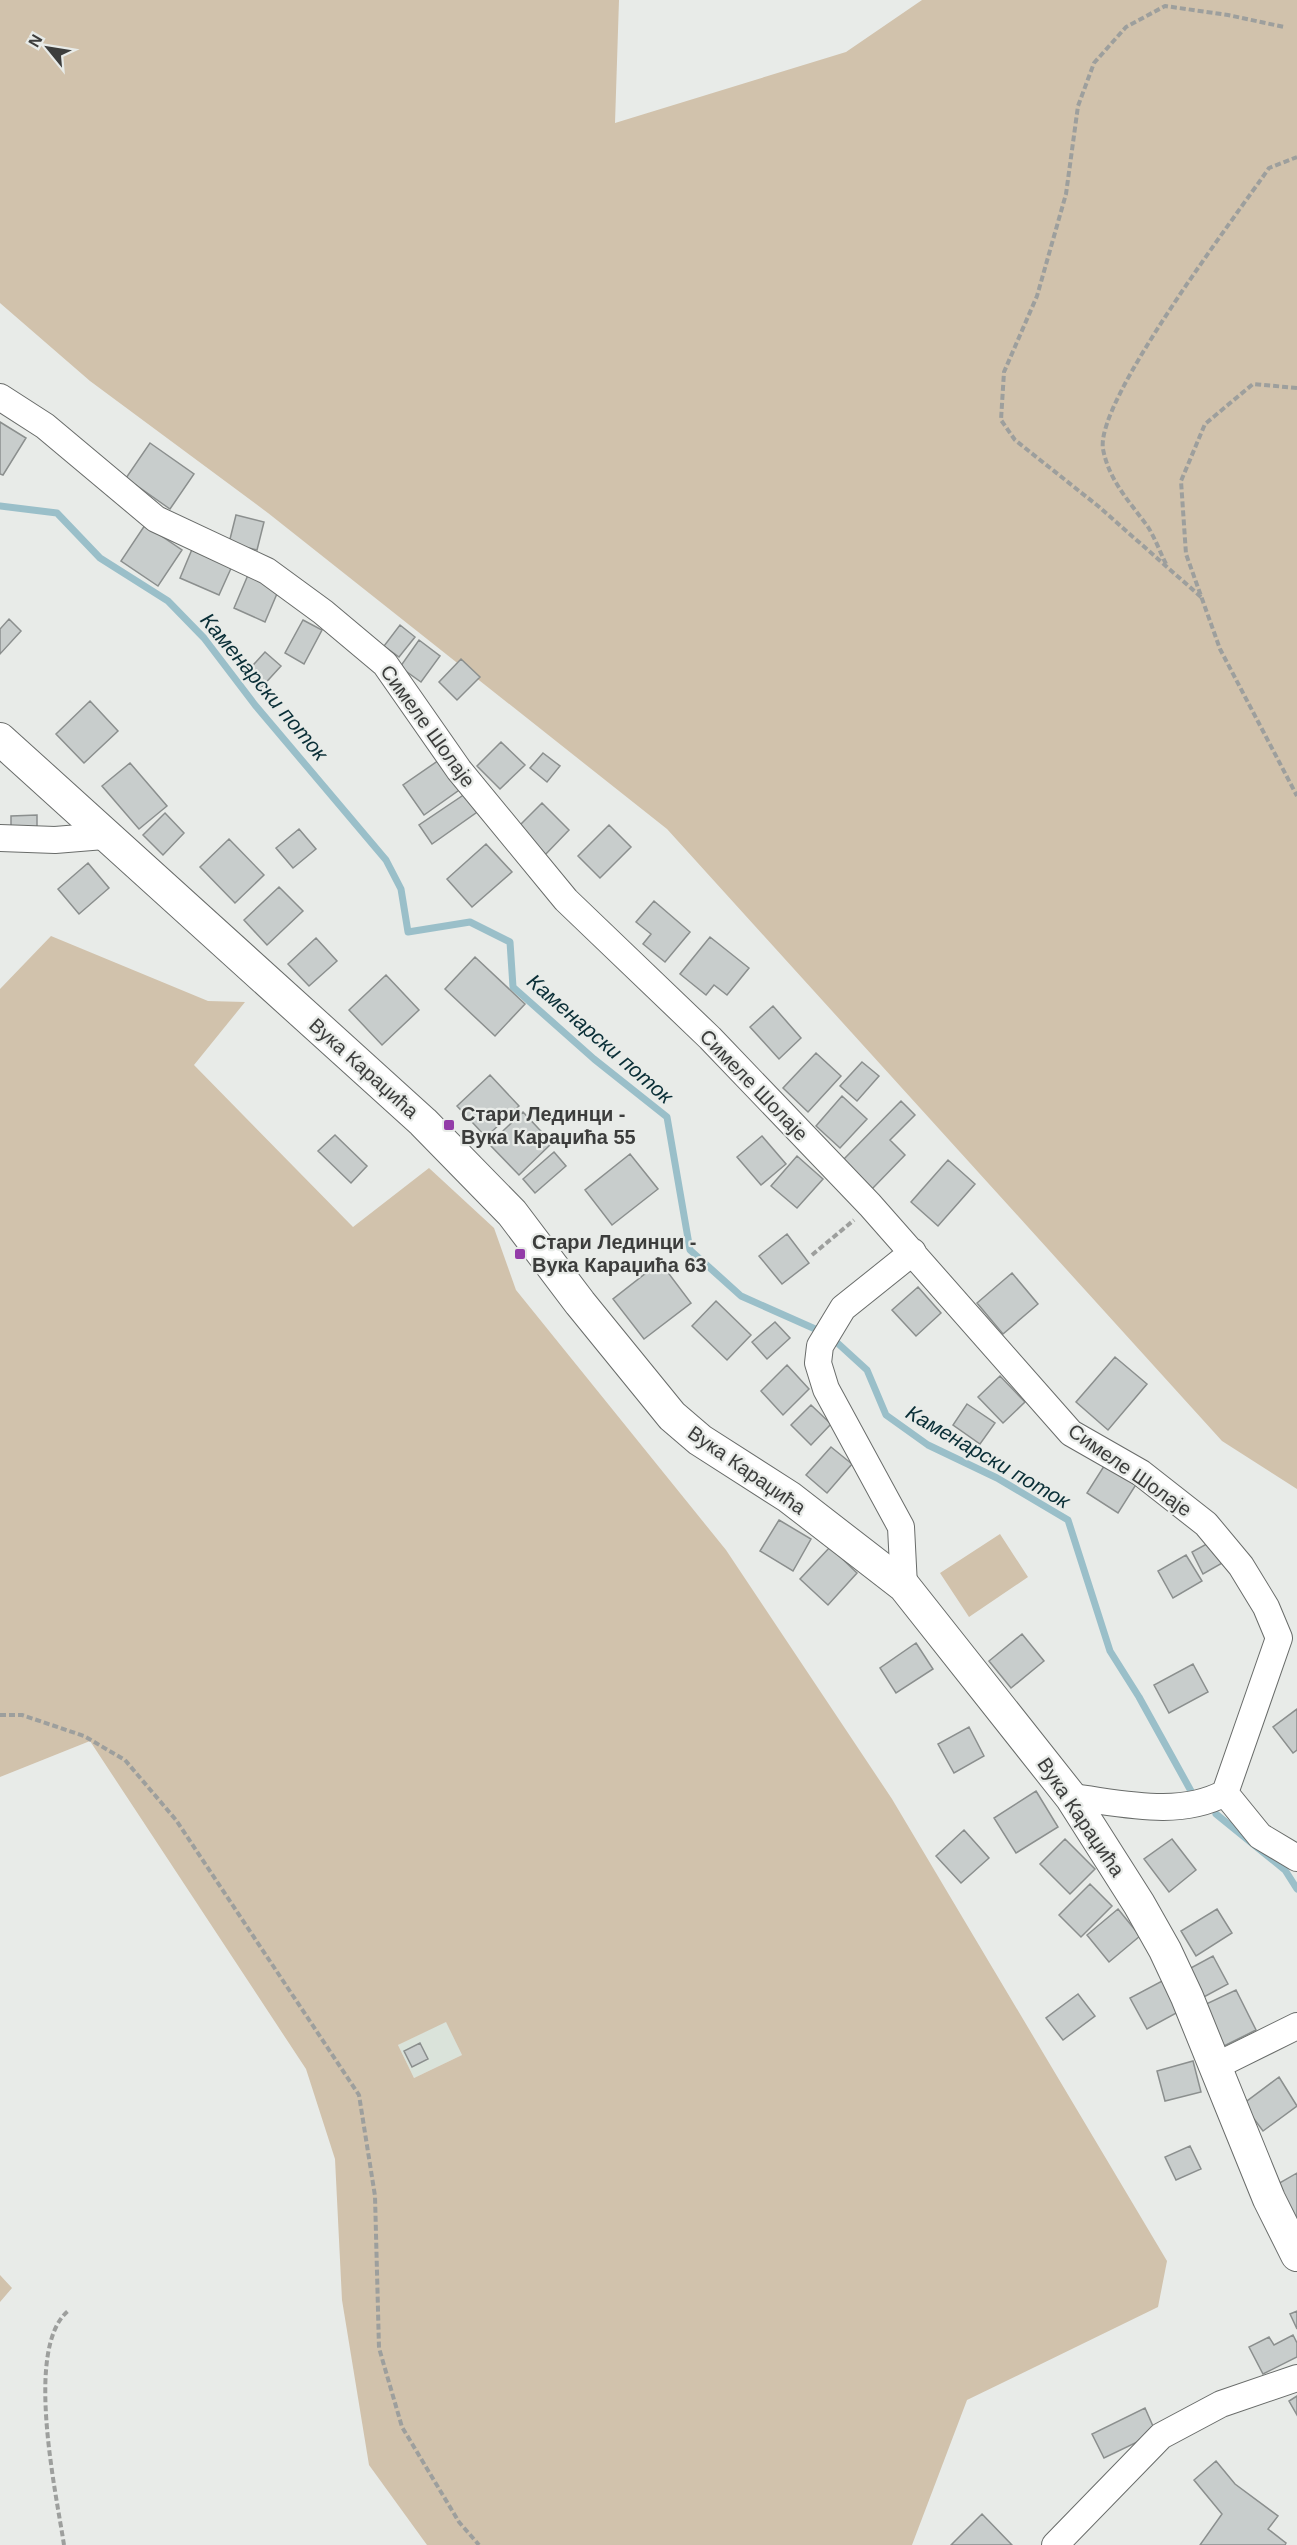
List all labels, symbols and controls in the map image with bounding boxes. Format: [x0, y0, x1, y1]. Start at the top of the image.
north arrow [18, 18, 78, 78]
text: N [25, 31, 46, 50]
water label: Каменарски поток [196, 608, 333, 766]
street label: Симеле Шолаје [376, 661, 480, 791]
water label: Каменарски поток [523, 969, 679, 1109]
street label: Вука Караџића [305, 1013, 423, 1123]
street label: Симеле Шолаје [696, 1025, 812, 1145]
place label: Стари Лединци - Вука Караџића 55 [461, 1103, 636, 1148]
marker: Стари Лединци - Вука Караџића 55 [442, 1118, 456, 1132]
place label: Стари Лединци - Вука Караџића 63 [532, 1231, 707, 1276]
marker: Стари Лединци - Вука Караџића 63 [513, 1247, 527, 1261]
water label: Каменарски поток [902, 1400, 1075, 1513]
street label: Симеле Шолаје [1064, 1419, 1196, 1521]
street label: Вука Караџића [684, 1421, 811, 1519]
street label: Вука Караџића [1033, 1753, 1129, 1881]

